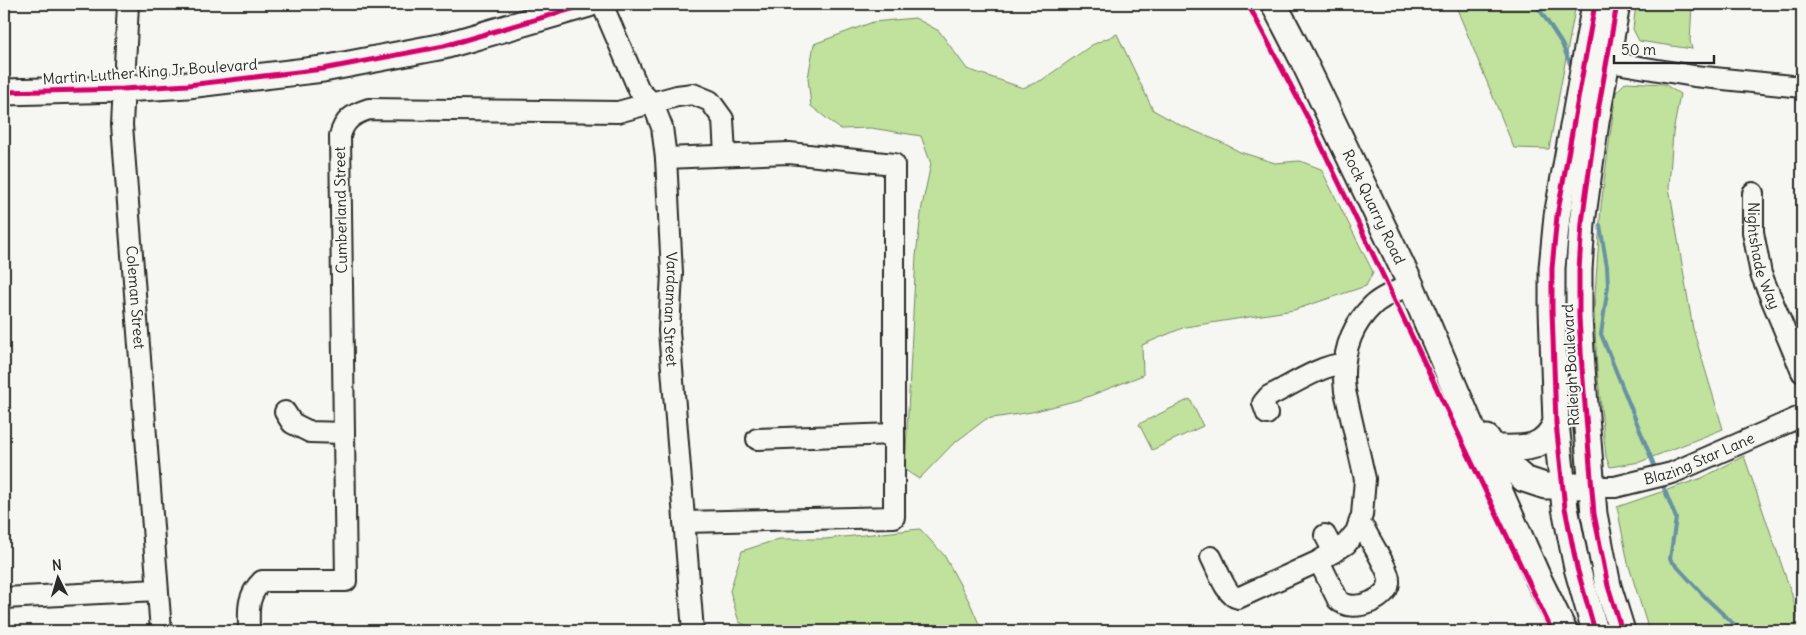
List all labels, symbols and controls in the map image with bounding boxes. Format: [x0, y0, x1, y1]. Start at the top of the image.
scale bar [1614, 32, 1714, 64]
text: 50 m [1621, 40, 1656, 59]
street label: Martin Luther King Jr Boulevard [42, 55, 258, 88]
street label: Cumberland Street [330, 146, 351, 274]
street label: Rock Quarry Road [1338, 146, 1410, 267]
street label: Nightshade Way [1744, 202, 1785, 312]
street label: Coleman Street [122, 245, 149, 350]
street label: Vardaman Street [660, 252, 682, 367]
street label: Raleigh Boulevard [1558, 303, 1583, 427]
street label: Blazing Star Lane [1642, 428, 1757, 489]
north arrow [32, 552, 82, 602]
text: N [51, 556, 62, 574]

